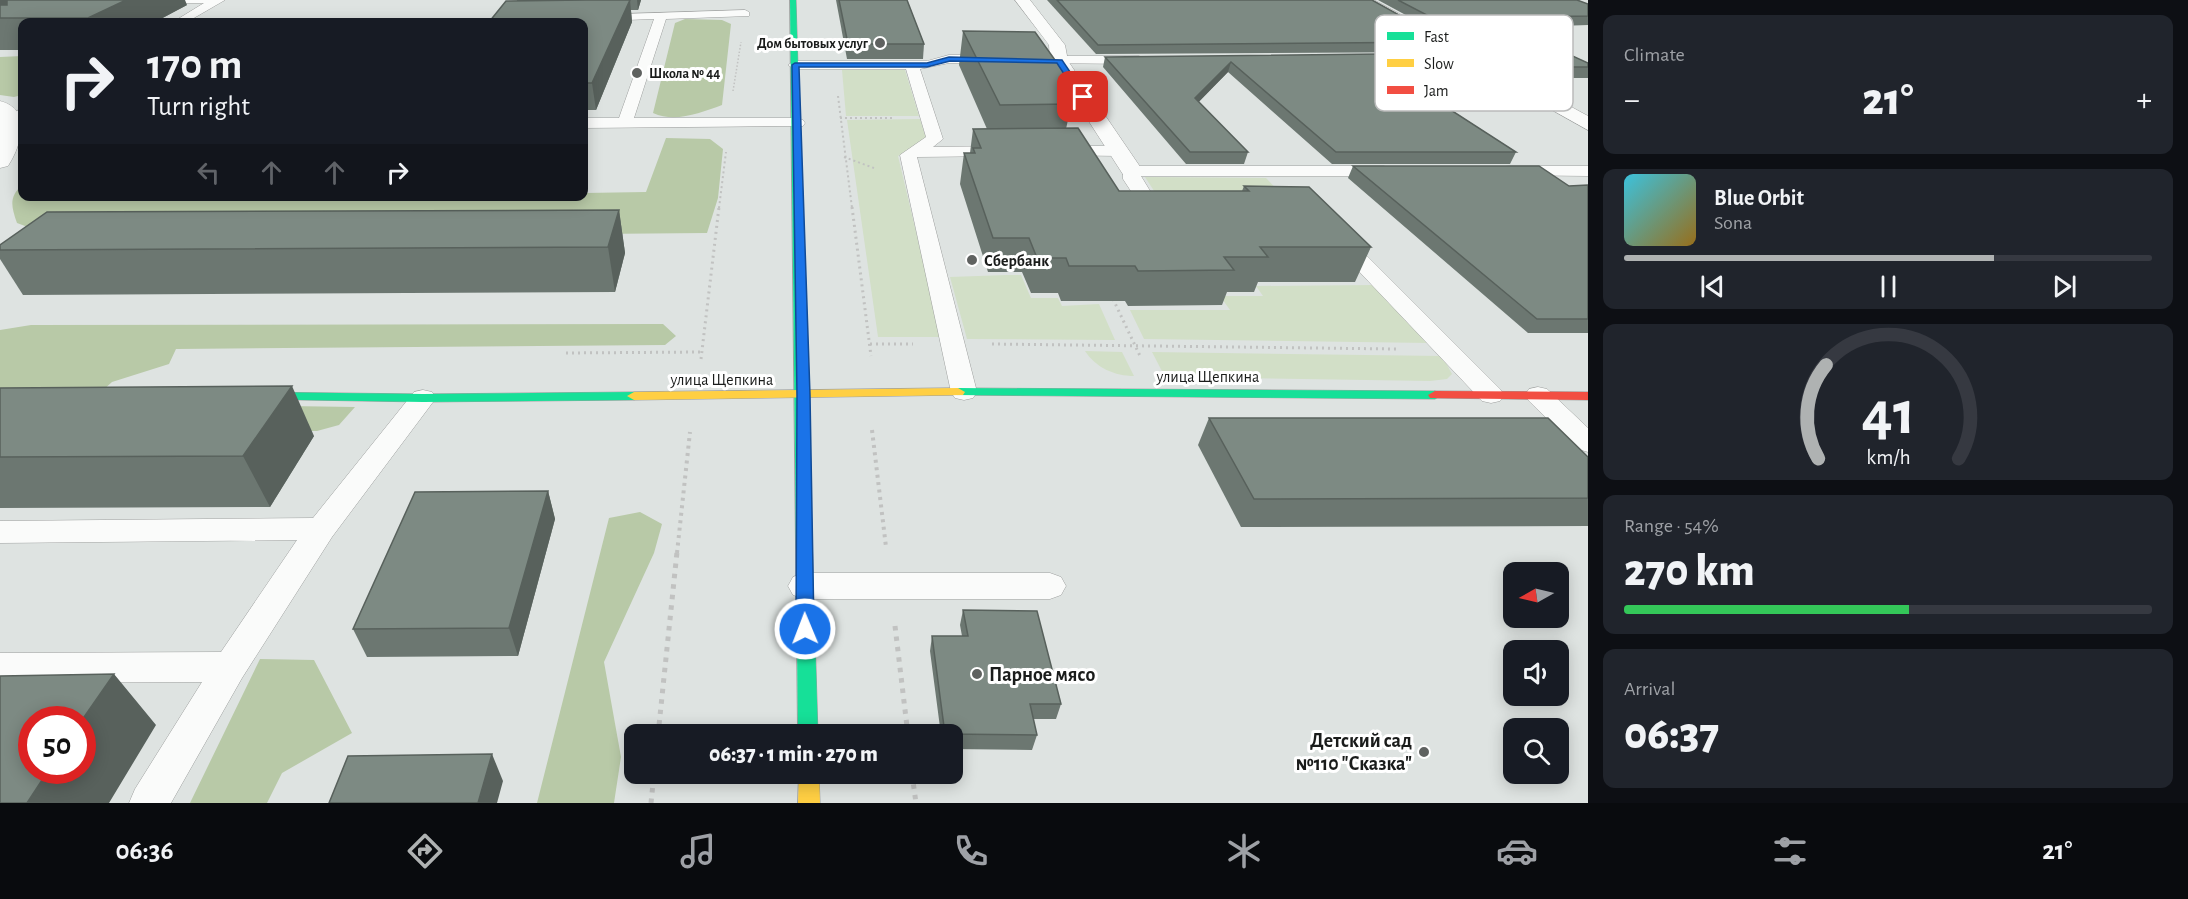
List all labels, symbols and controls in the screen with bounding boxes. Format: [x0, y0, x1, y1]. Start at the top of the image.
legend [1375, 15, 1573, 111]
text: Fast [1424, 29, 1449, 45]
marker: Дом бытовых услуг [873, 36, 887, 50]
place label: Дом бытовых услуг [757, 37, 869, 51]
icon: right [48, 42, 126, 120]
text: 170 m [147, 44, 242, 86]
text: Climate [1624, 45, 1685, 65]
text: Slow [1424, 56, 1454, 72]
marker: Школа № 44 [630, 66, 644, 80]
place label: Школа № 44 [649, 67, 720, 81]
pin [1057, 71, 1108, 122]
text: 21° [1862, 78, 1914, 123]
icon: arrive [1066, 80, 1099, 113]
text: Jam [1424, 83, 1449, 99]
text: − [1624, 84, 1640, 117]
text: + [2136, 84, 2152, 117]
text: Turn right [147, 93, 250, 120]
icon: left [192, 156, 225, 189]
icon: ahead [255, 156, 288, 189]
icon: ahead [318, 156, 351, 189]
icon: right [381, 156, 414, 189]
text: Blue Orbit [1714, 187, 1804, 209]
text: Sona [1714, 213, 1752, 233]
marker: Сбербанк [965, 253, 979, 267]
place label: Сбербанк [984, 253, 1049, 269]
icon: previous [1696, 270, 1729, 303]
icon: pause [1872, 270, 1905, 303]
icon: next [2048, 270, 2081, 303]
street label: улица Щепкина [1156, 369, 1259, 386]
street label: улица Щепкина [670, 372, 773, 389]
text: 41 [1861, 383, 1915, 445]
text: km/h [1866, 447, 1910, 468]
text: Range · 54% [1624, 516, 1719, 536]
text: 270 km [1624, 549, 1755, 594]
north arrow [1503, 562, 1569, 628]
map controls [1503, 562, 1569, 784]
position arrow [773, 597, 837, 661]
button: sound [1503, 640, 1569, 706]
place label: Парное мясо [989, 665, 1096, 685]
marker: Парное мясо [970, 667, 984, 681]
text: Arrival [1624, 679, 1675, 699]
speed limit sign: 50 [18, 706, 96, 784]
text: 06:37 [1624, 712, 1719, 757]
button: search [1503, 718, 1569, 784]
place label: Детский сад №110 "Сказка" [1296, 731, 1412, 774]
text: 06:37 · 1 min · 270 m [709, 743, 878, 765]
marker: Детский сад №110 "Сказка" [1417, 745, 1431, 759]
icon: directions [404, 830, 446, 872]
icon: music [677, 830, 719, 872]
icon: phone [950, 830, 992, 872]
icon: climate [1223, 830, 1265, 872]
icon: car [1496, 830, 1538, 872]
icon: filters [1769, 830, 1811, 872]
text: 06:36 [115, 837, 173, 864]
text: 21° [2042, 837, 2072, 864]

